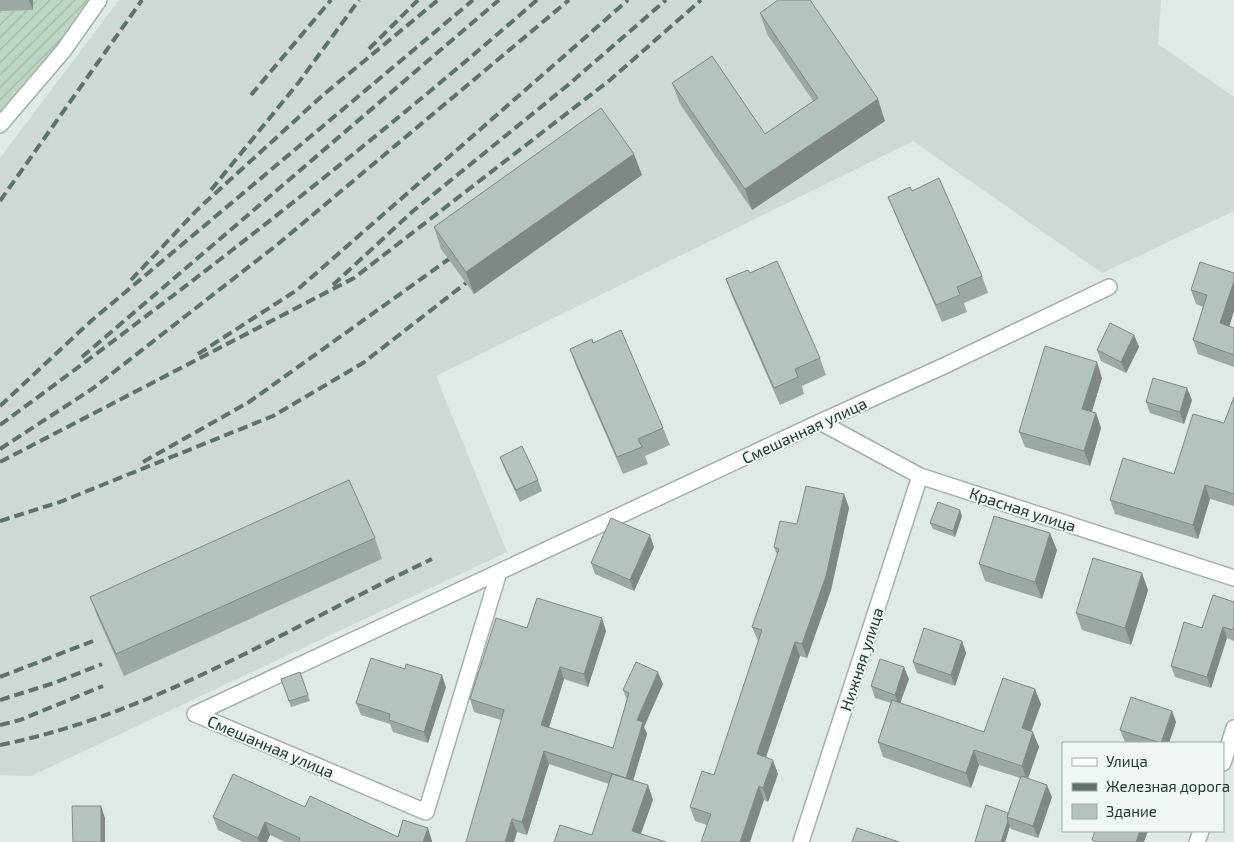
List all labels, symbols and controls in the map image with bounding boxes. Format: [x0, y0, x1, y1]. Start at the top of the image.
street label: Смешанная улица [738, 393, 870, 468]
street label: Красная улица [967, 483, 1079, 536]
street label: Нижняя улица [835, 605, 888, 713]
street label: Смешанная улица [204, 711, 337, 782]
legend [1062, 742, 1224, 832]
text: Улица [1106, 752, 1148, 770]
text: Железная дорога [1106, 777, 1230, 795]
text: Здание [1106, 802, 1157, 820]

